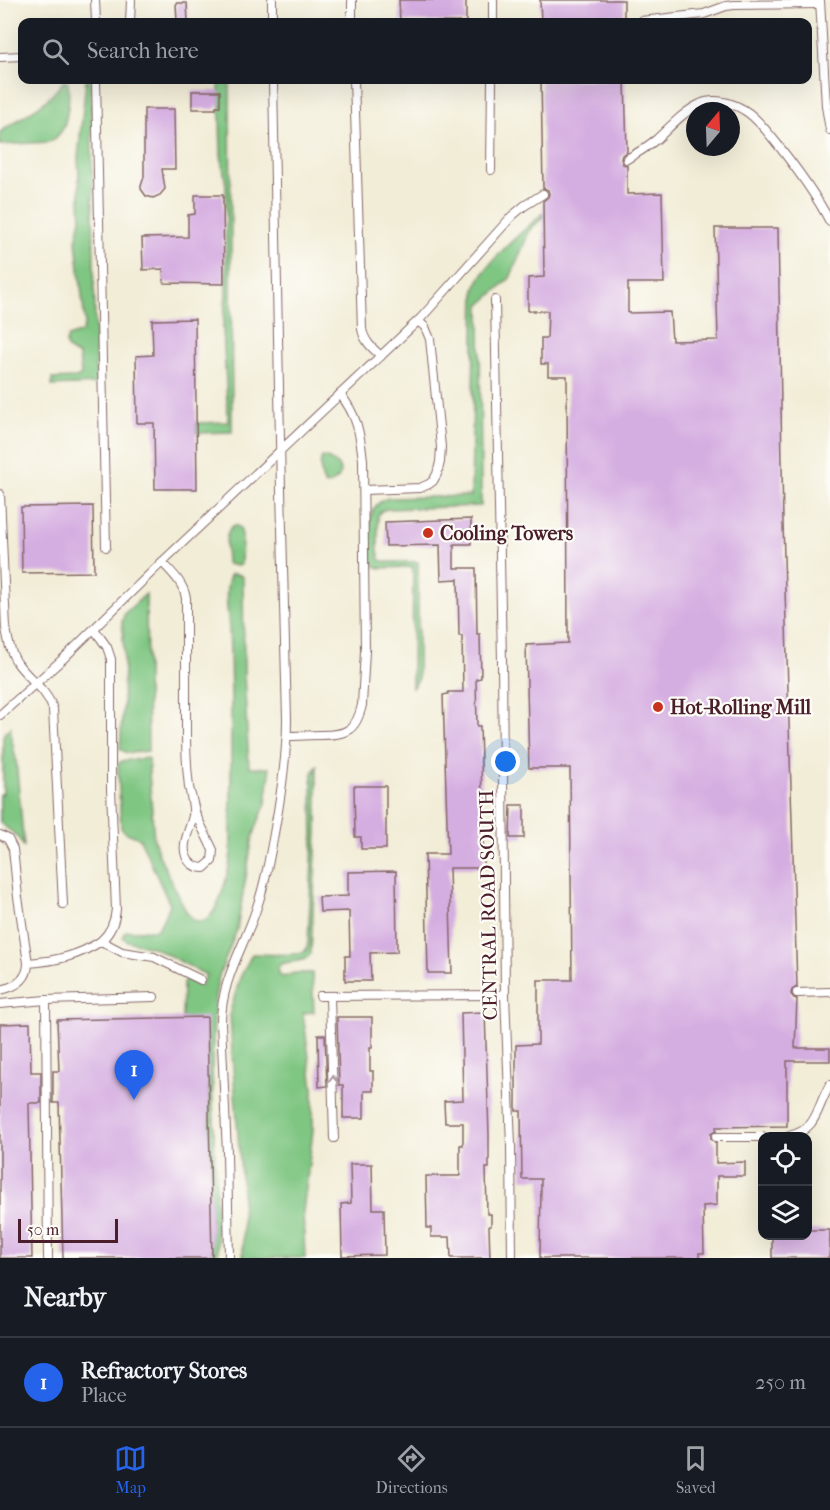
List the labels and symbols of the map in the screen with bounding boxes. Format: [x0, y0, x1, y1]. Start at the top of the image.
north arrow [686, 102, 740, 156]
place label: Cooling Towers [440, 522, 574, 545]
marker: Cooling Towers [421, 526, 435, 540]
place label: Hot-Rolling Mill [670, 696, 811, 719]
marker: Hot-Rolling Mill [651, 700, 665, 714]
your location [491, 747, 520, 776]
street label: CENTRAL ROAD SOUTH [475, 789, 502, 1021]
pin: 1 [114, 1050, 154, 1100]
one-way arrow [326, 1075, 339, 1084]
scale bar [18, 1216, 118, 1244]

